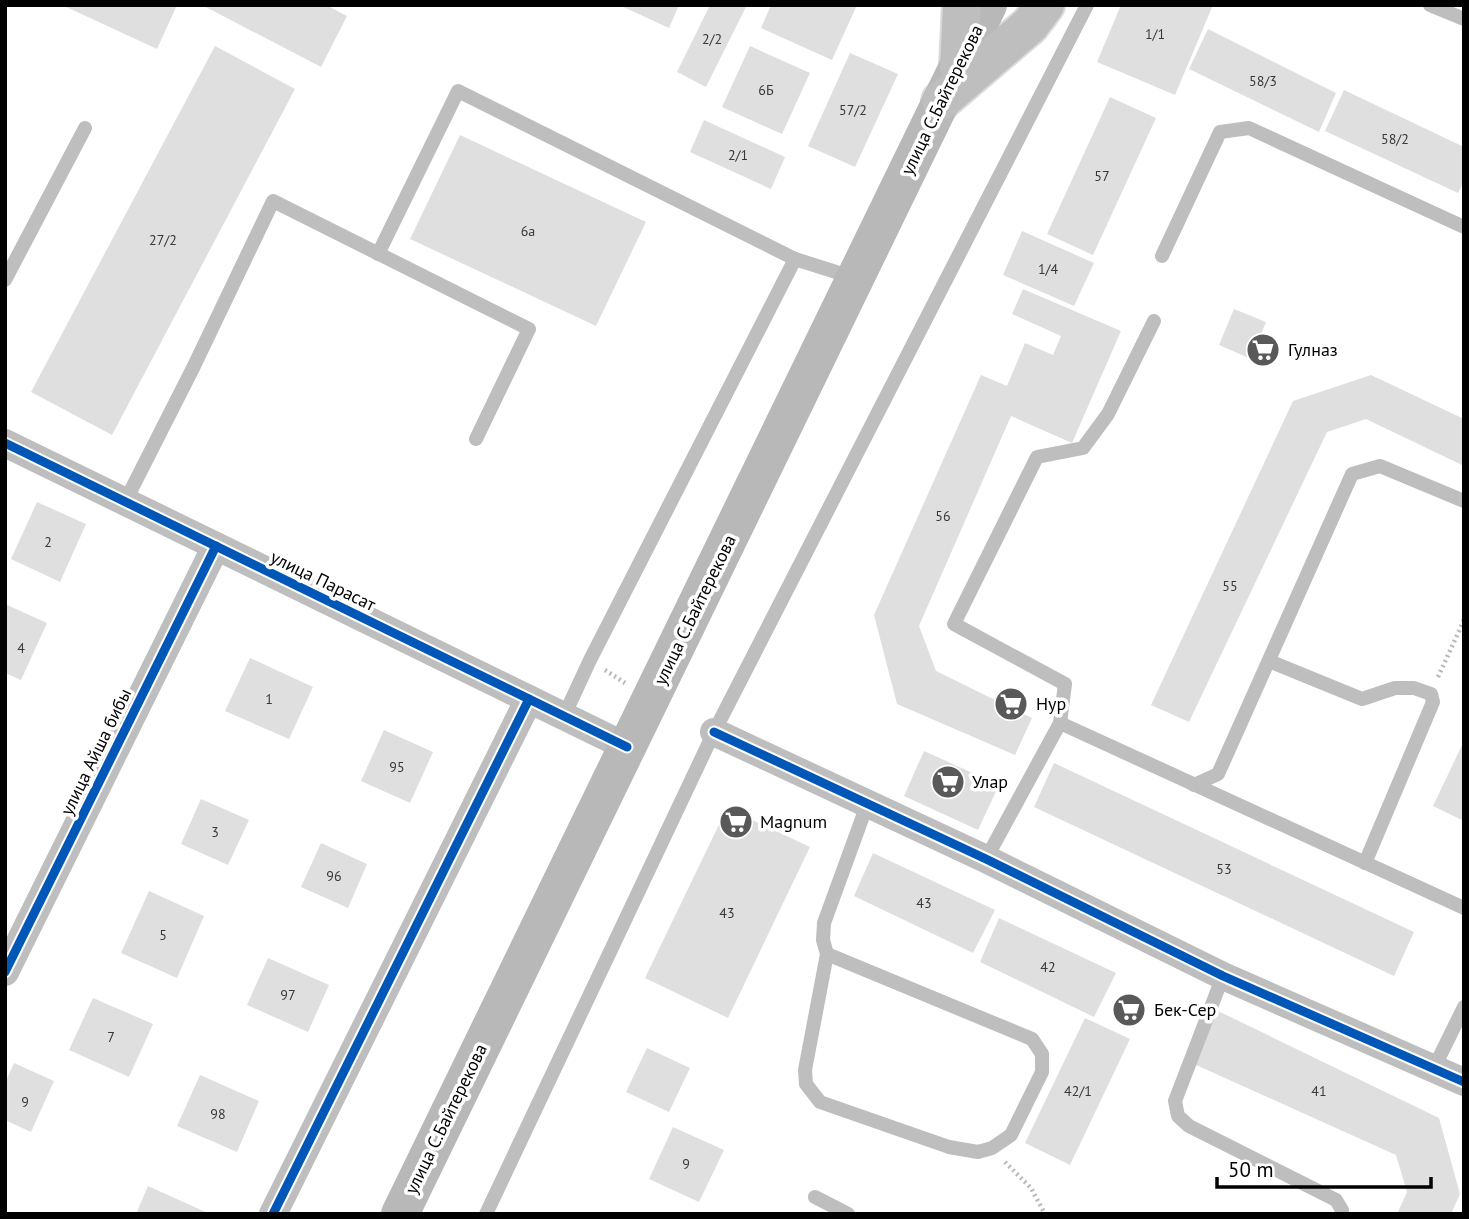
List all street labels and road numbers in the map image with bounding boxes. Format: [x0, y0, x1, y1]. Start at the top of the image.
street label: улица С.Байтерекова [895, 21, 988, 179]
street label: улица С.Байтерекова [648, 531, 741, 689]
street label: улица Парасат [267, 545, 380, 616]
street label: улица Айша бибы [55, 685, 136, 819]
street label: улица С.Байтерекова [399, 1040, 492, 1198]

